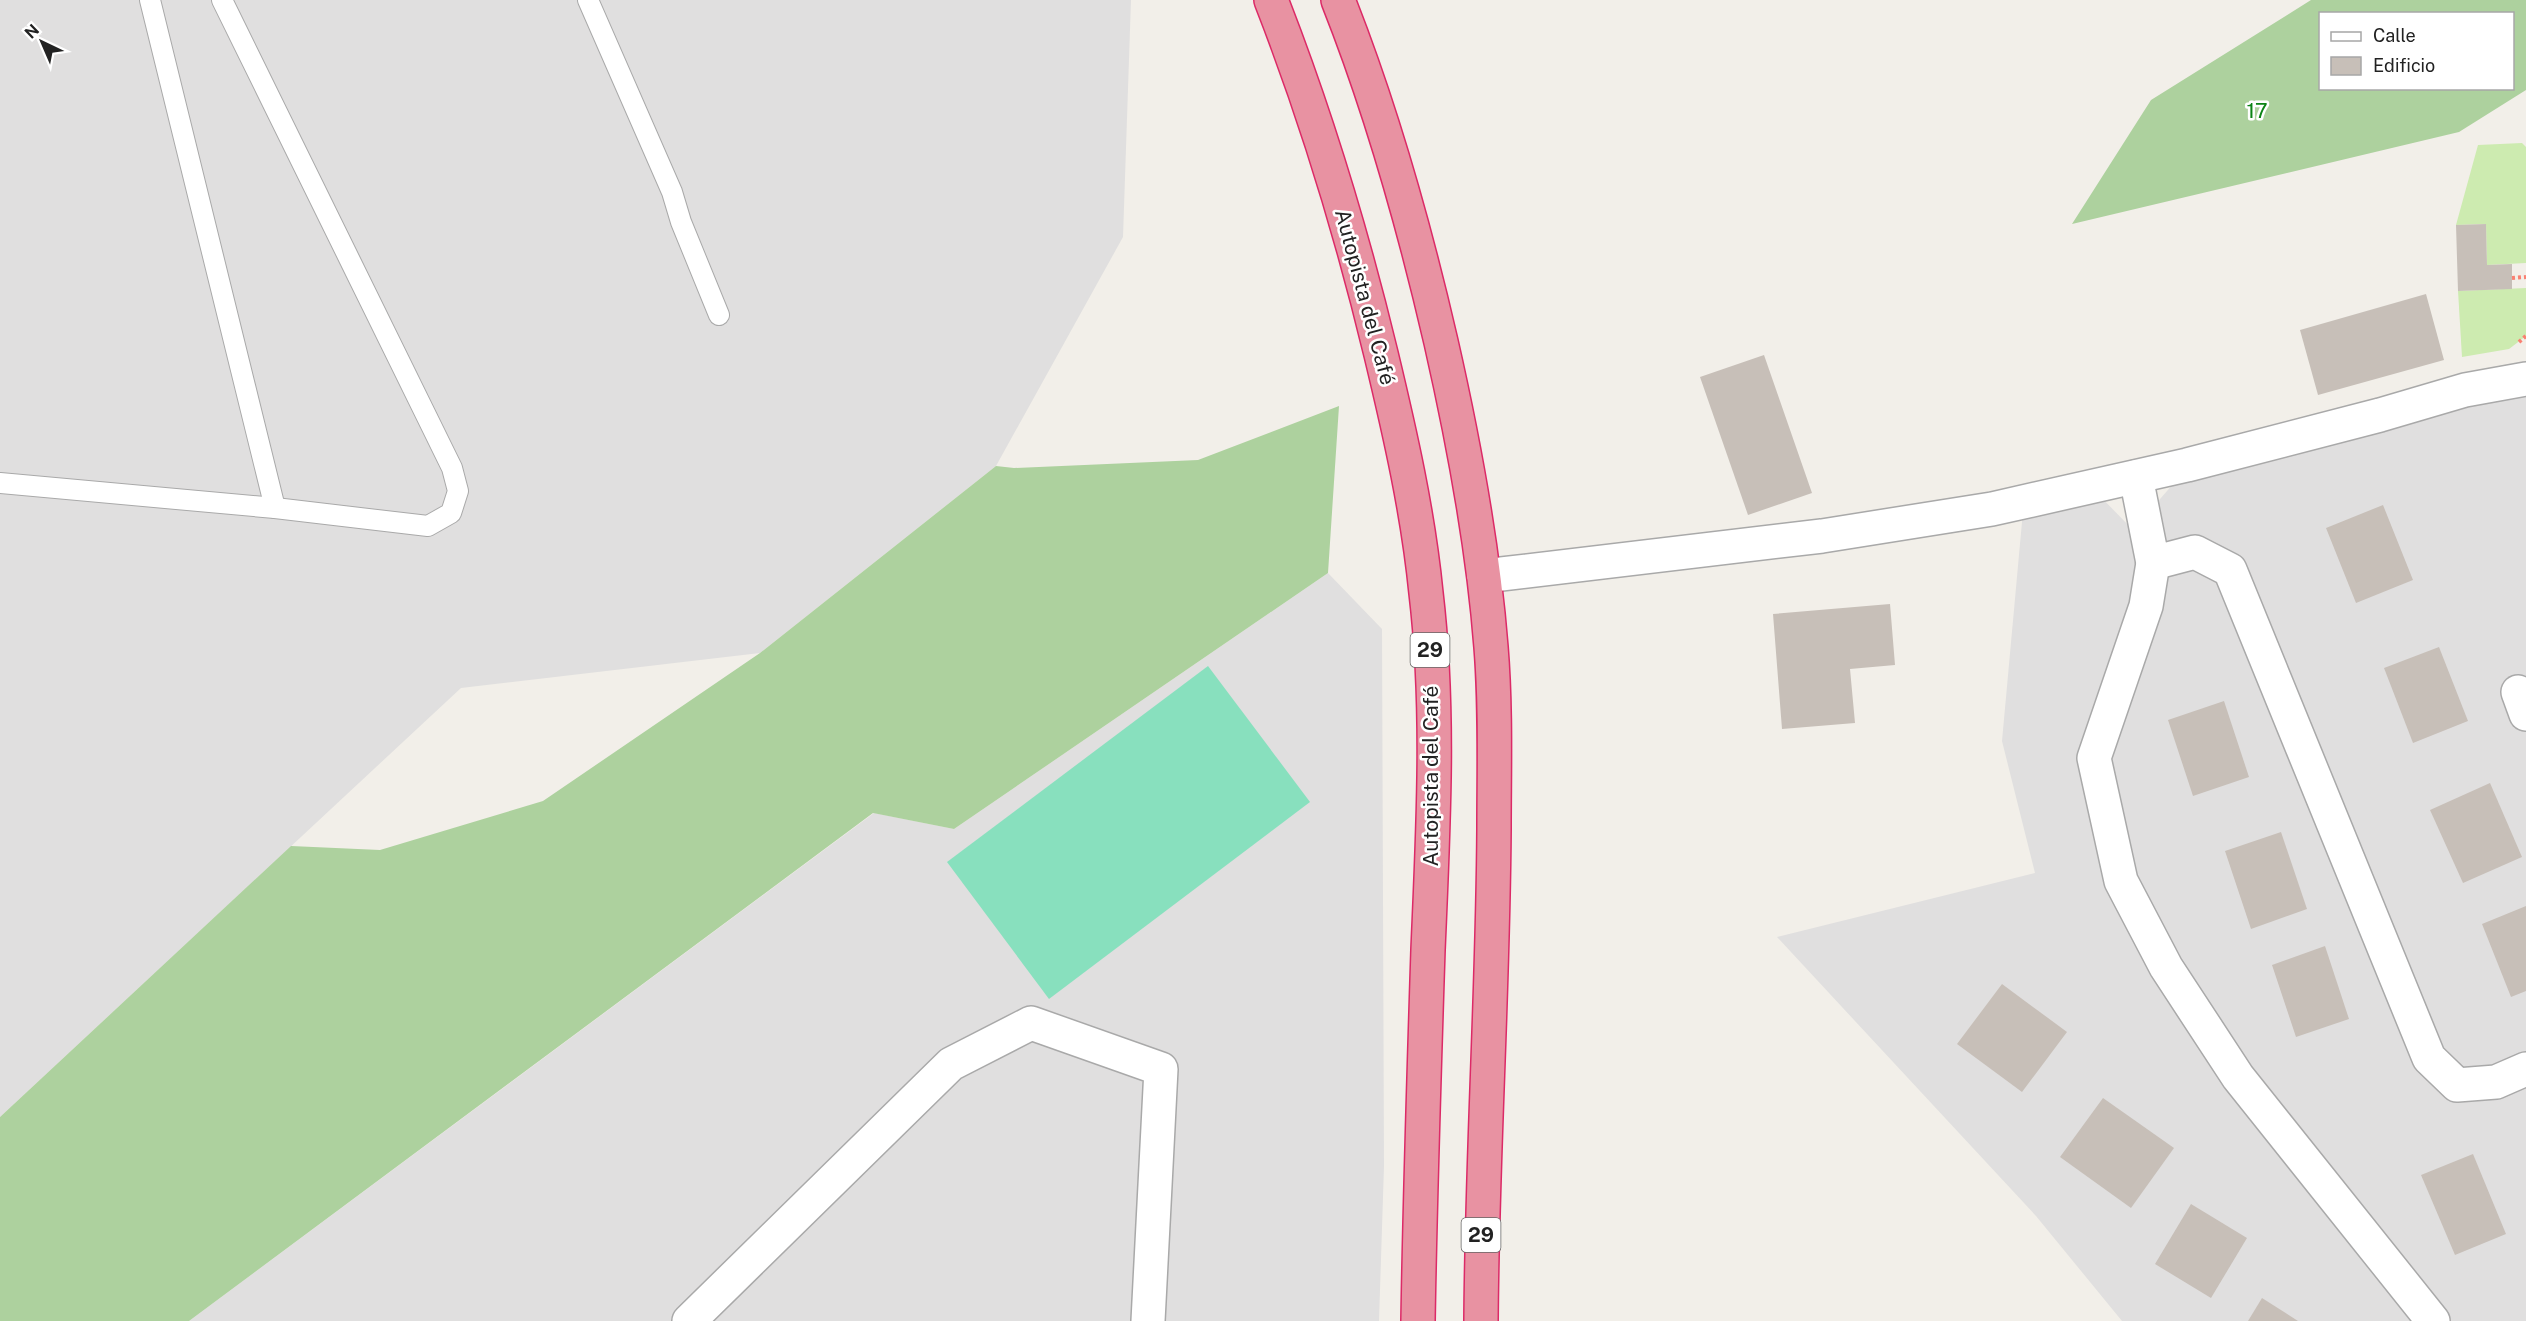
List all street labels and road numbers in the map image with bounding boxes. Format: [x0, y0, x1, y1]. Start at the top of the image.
street label: Autopista del Café [1330, 206, 1401, 387]
road number: 29 [1410, 633, 1450, 667]
street label: Autopista del Café [1418, 686, 1443, 866]
road number: 29 [1462, 1218, 1500, 1252]

